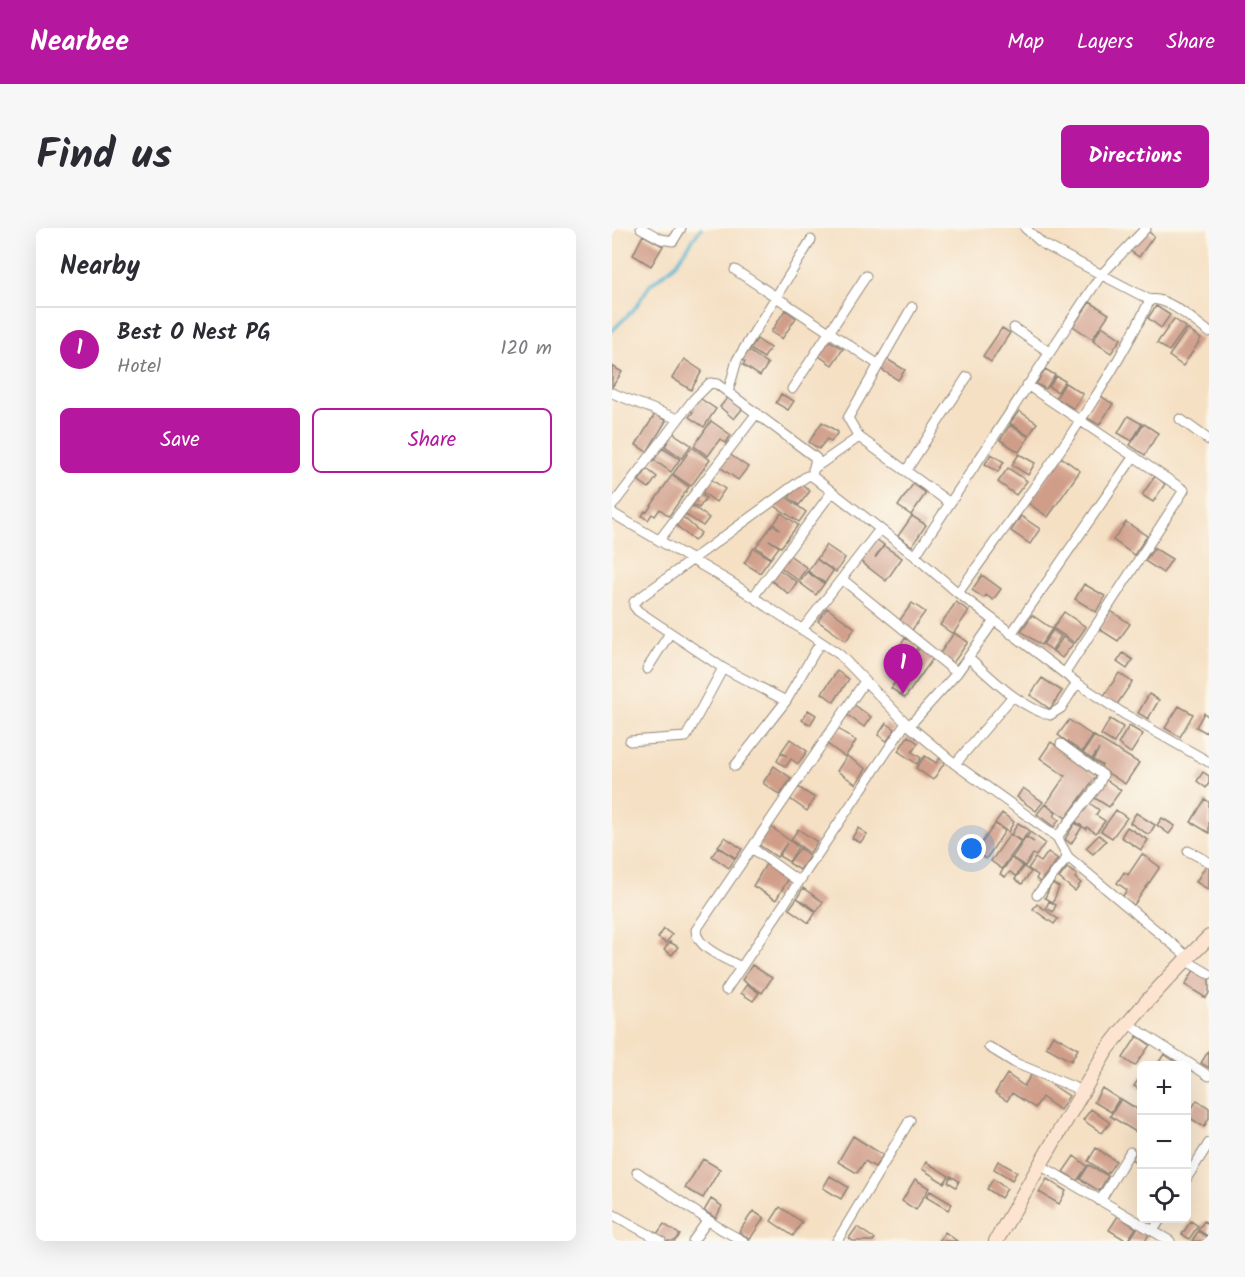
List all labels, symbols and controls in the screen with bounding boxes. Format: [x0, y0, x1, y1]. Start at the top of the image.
text: Nearbee [30, 20, 129, 65]
text: Map [1007, 26, 1044, 59]
text: Layers [1077, 26, 1133, 59]
text: Share [1166, 26, 1215, 59]
text: Find us [36, 123, 172, 190]
button: Directions [1061, 125, 1209, 188]
text: Nearby [60, 246, 140, 288]
text: Best O Nest PG [117, 316, 271, 351]
text: 1 [76, 333, 83, 365]
text: 120 m [500, 333, 552, 365]
text: Hotel [117, 351, 161, 383]
button: Save [60, 408, 300, 473]
button: Share [312, 408, 552, 473]
pin: 1 [884, 644, 922, 694]
your location [957, 834, 986, 863]
map controls [1137, 1061, 1191, 1223]
button: + [1137, 1061, 1191, 1115]
button: − [1137, 1115, 1191, 1169]
button: locate [1137, 1169, 1191, 1223]

